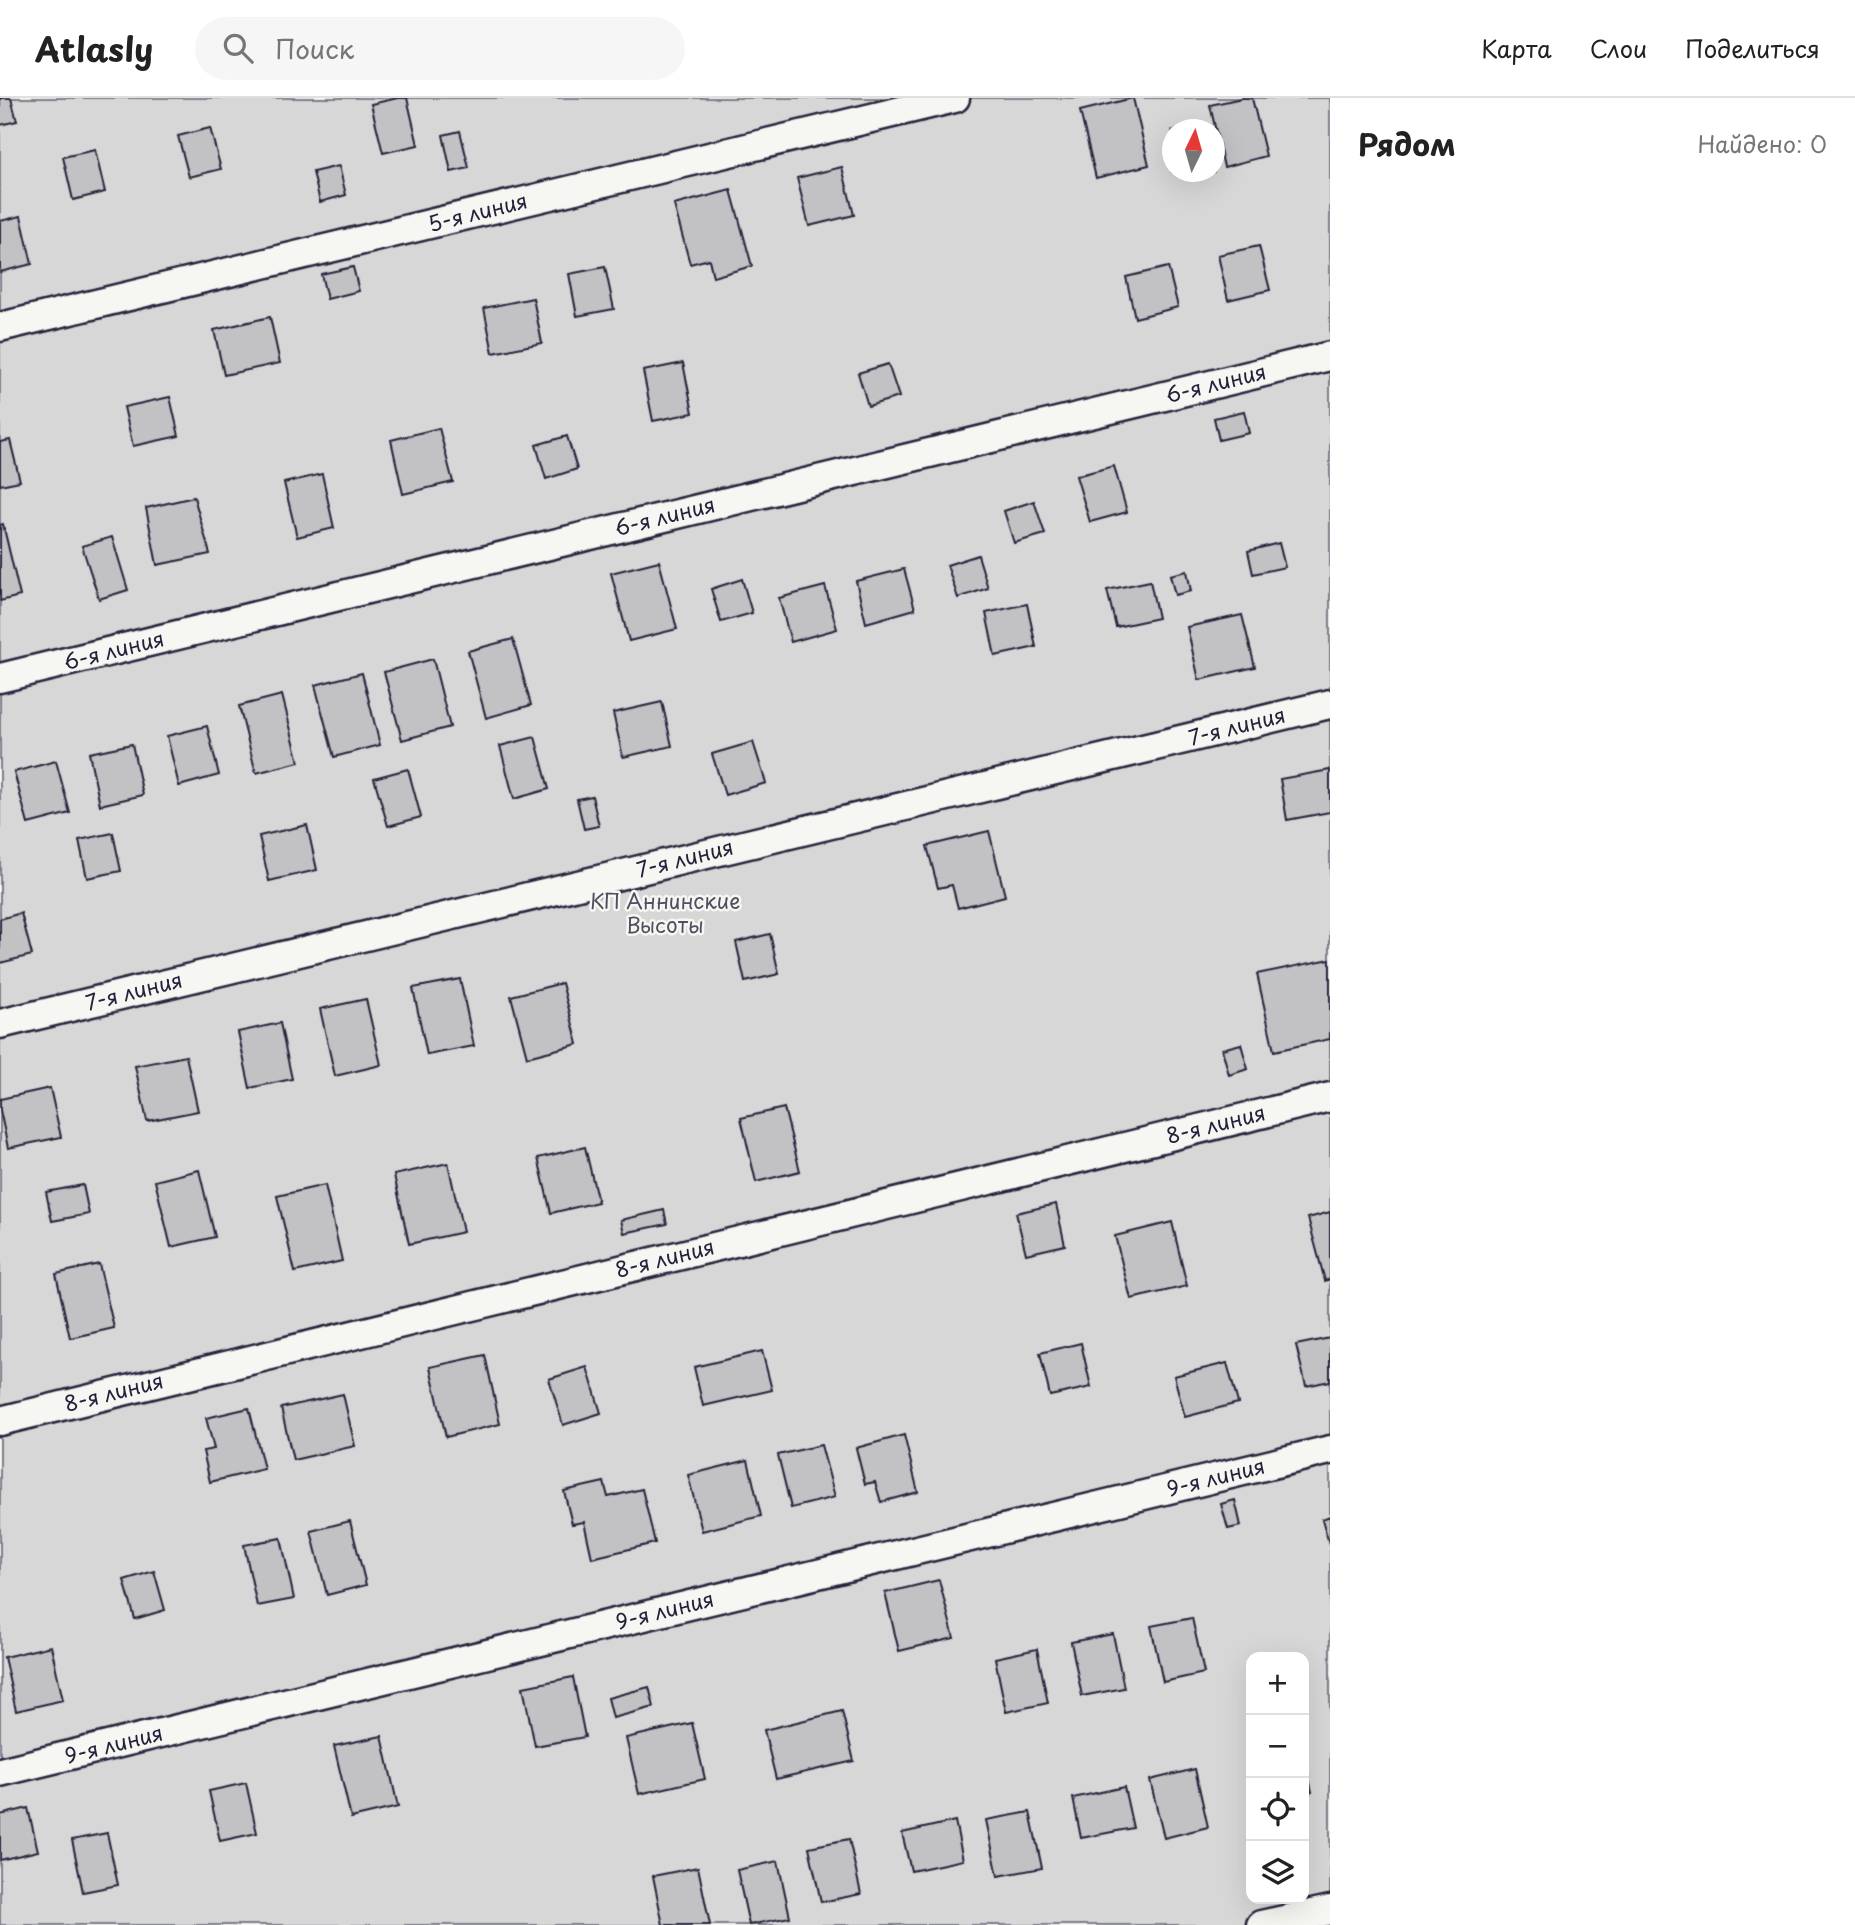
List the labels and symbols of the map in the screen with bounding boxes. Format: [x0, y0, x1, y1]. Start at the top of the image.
north arrow [1162, 119, 1225, 182]
street label: 5-я линия [424, 183, 531, 239]
street label: 6-я линия [1162, 354, 1269, 410]
street label: 6-я линия [611, 487, 718, 543]
street label: 6-я линия [60, 621, 167, 677]
street label: 7-я линия [1185, 698, 1288, 753]
street label: 7-я линия [633, 830, 736, 885]
park label: КП Аннинские Высоты [590, 884, 740, 940]
street label: 7-я линия [82, 963, 185, 1018]
street label: 8-я линия [1163, 1095, 1268, 1151]
street label: 8-я линия [612, 1229, 717, 1285]
street label: 8-я линия [61, 1363, 166, 1419]
street label: 9-я линия [1163, 1448, 1268, 1504]
street label: 9-я линия [612, 1581, 717, 1637]
street label: 9-я линия [61, 1715, 166, 1771]

